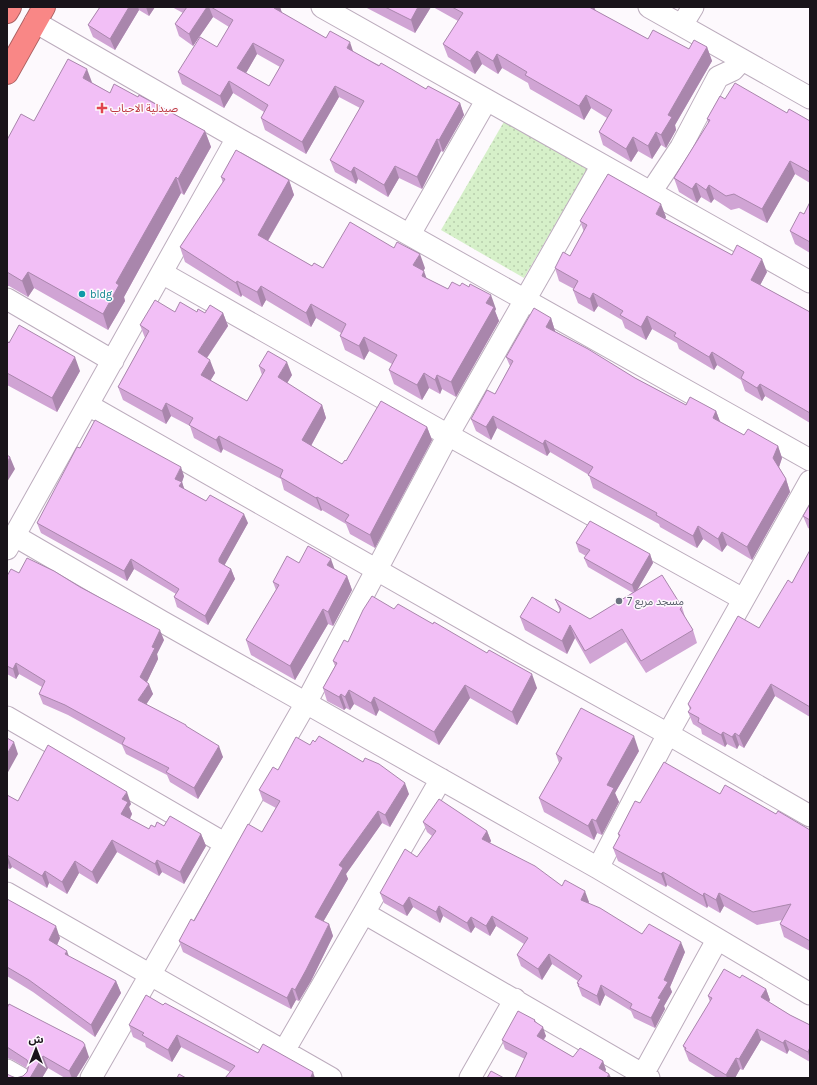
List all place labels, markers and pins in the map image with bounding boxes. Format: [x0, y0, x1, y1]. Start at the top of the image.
place label: صيدلية الاحباب [110, 102, 178, 115]
marker: صيدلية الاحباب [97, 103, 107, 113]
place label: bldg [90, 288, 113, 301]
marker: bldg [77, 289, 87, 299]
place label: مسجد مربع 7 [627, 595, 684, 609]
marker: مسجد مربع 7 [614, 596, 624, 606]

